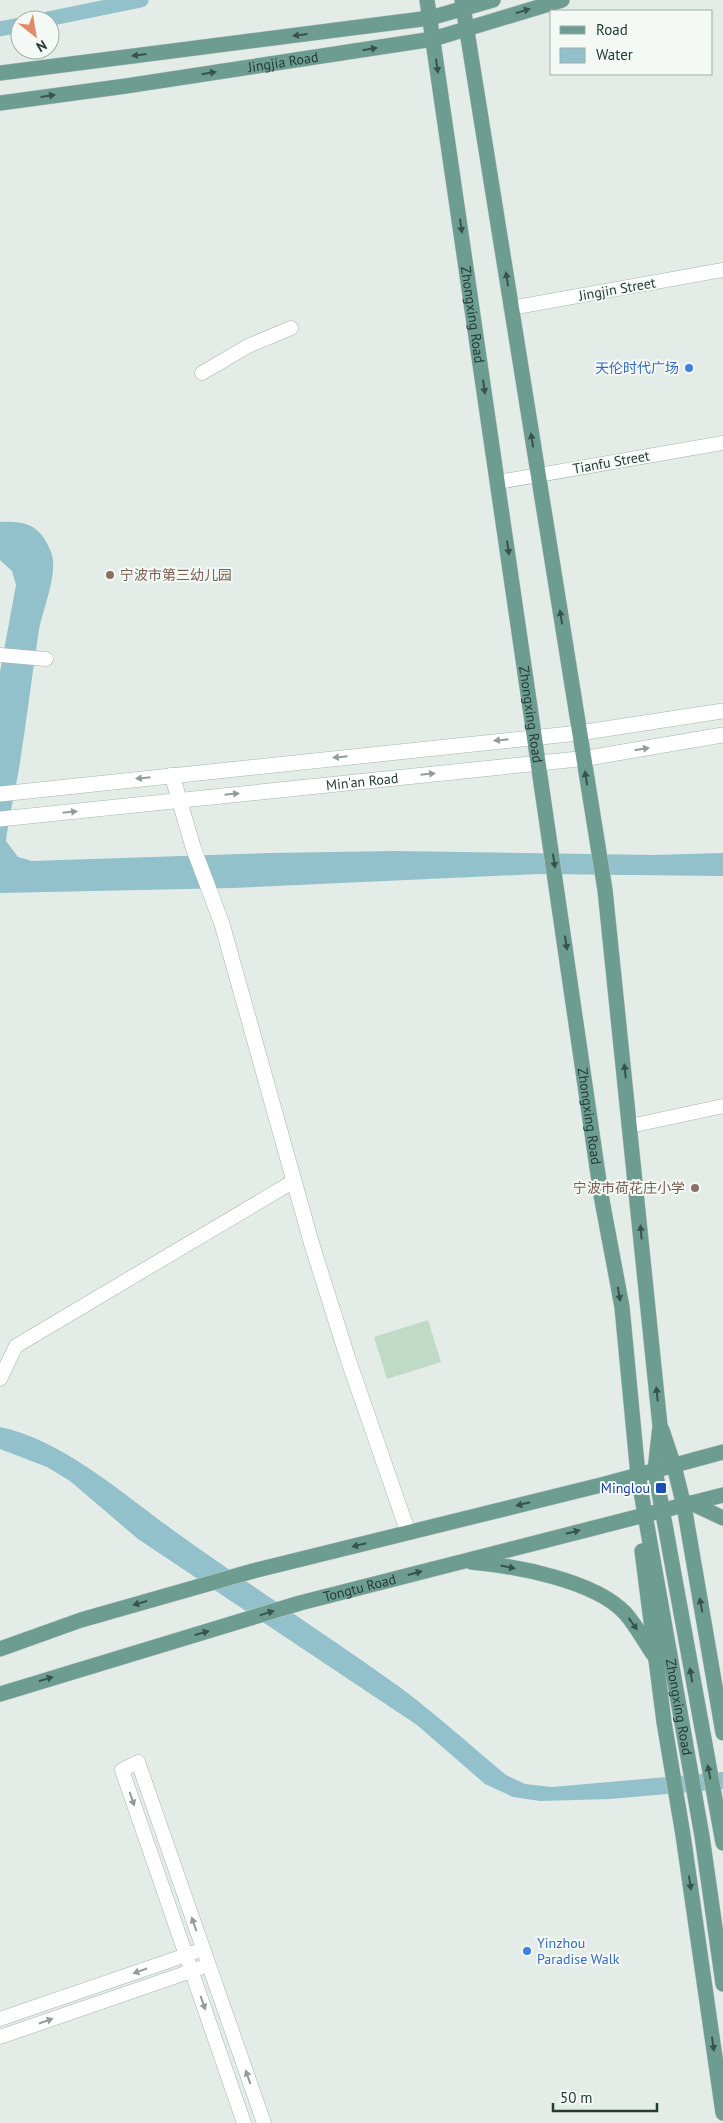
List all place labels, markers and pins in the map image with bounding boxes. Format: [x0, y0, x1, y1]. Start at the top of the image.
place label: 天伦时代广场 [595, 359, 679, 377]
marker: 天伦时代广场 [683, 362, 695, 374]
place label: 宁波市第三幼儿园 [120, 566, 232, 584]
marker: 宁波市第三幼儿园 [104, 569, 116, 581]
place label: 宁波市荷花庄小学 [573, 1179, 685, 1197]
marker: 宁波市荷花庄小学 [689, 1182, 701, 1194]
place label: Minglou [601, 1479, 650, 1497]
marker: Minglou [654, 1481, 668, 1495]
place label: Yinzhou Paradise Walk [537, 1934, 620, 1968]
marker: Yinzhou Paradise Walk [521, 1945, 533, 1957]

